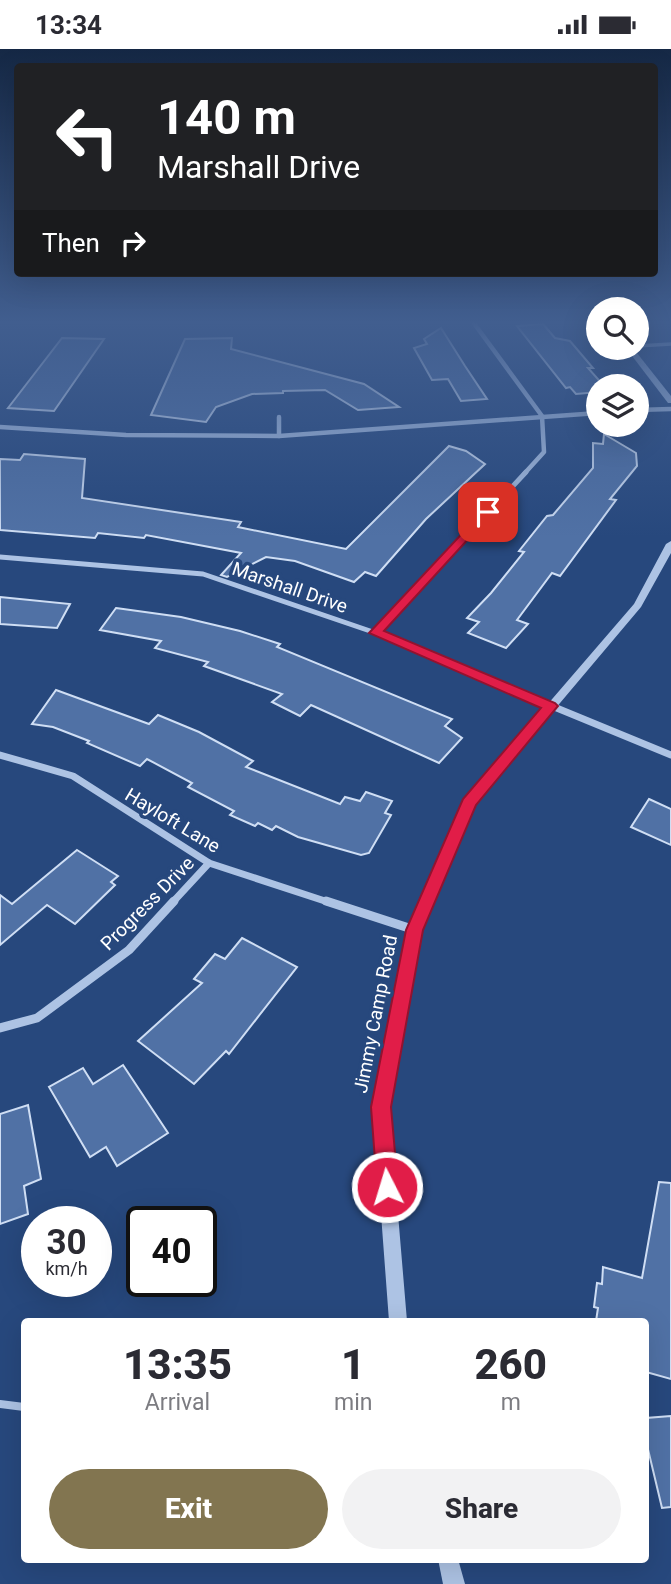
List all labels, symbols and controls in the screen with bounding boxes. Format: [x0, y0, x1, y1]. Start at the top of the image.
text: 13:34 [35, 10, 102, 40]
text: 140 m [157, 89, 296, 146]
icon: left [42, 91, 133, 182]
text: Marshall Drive [157, 148, 360, 186]
icon: right [114, 224, 152, 262]
text: Then [42, 228, 100, 258]
map controls [586, 297, 649, 437]
button: search [586, 297, 649, 360]
button: layers [586, 374, 649, 437]
pin [458, 482, 518, 542]
icon: arrive [469, 493, 507, 531]
street label: Marshall Drive [229, 557, 351, 618]
street label: Hayloft Lane [121, 783, 224, 858]
street label: Progress Drive [96, 852, 199, 955]
street label: Jimmy Camp Road [349, 933, 402, 1095]
position arrow [350, 1150, 424, 1224]
speed limit sign: 40 [126, 1206, 217, 1297]
text: 30 [46, 1222, 87, 1263]
text: km/h [45, 1258, 88, 1279]
text: 13:35 [123, 1340, 232, 1389]
text: 1 [341, 1340, 365, 1389]
text: 260 [474, 1340, 547, 1389]
text: Arrival [145, 1389, 210, 1416]
text: min [334, 1389, 372, 1416]
text: m [501, 1389, 521, 1416]
button: Exit [49, 1469, 328, 1549]
button: Share [342, 1469, 621, 1549]

